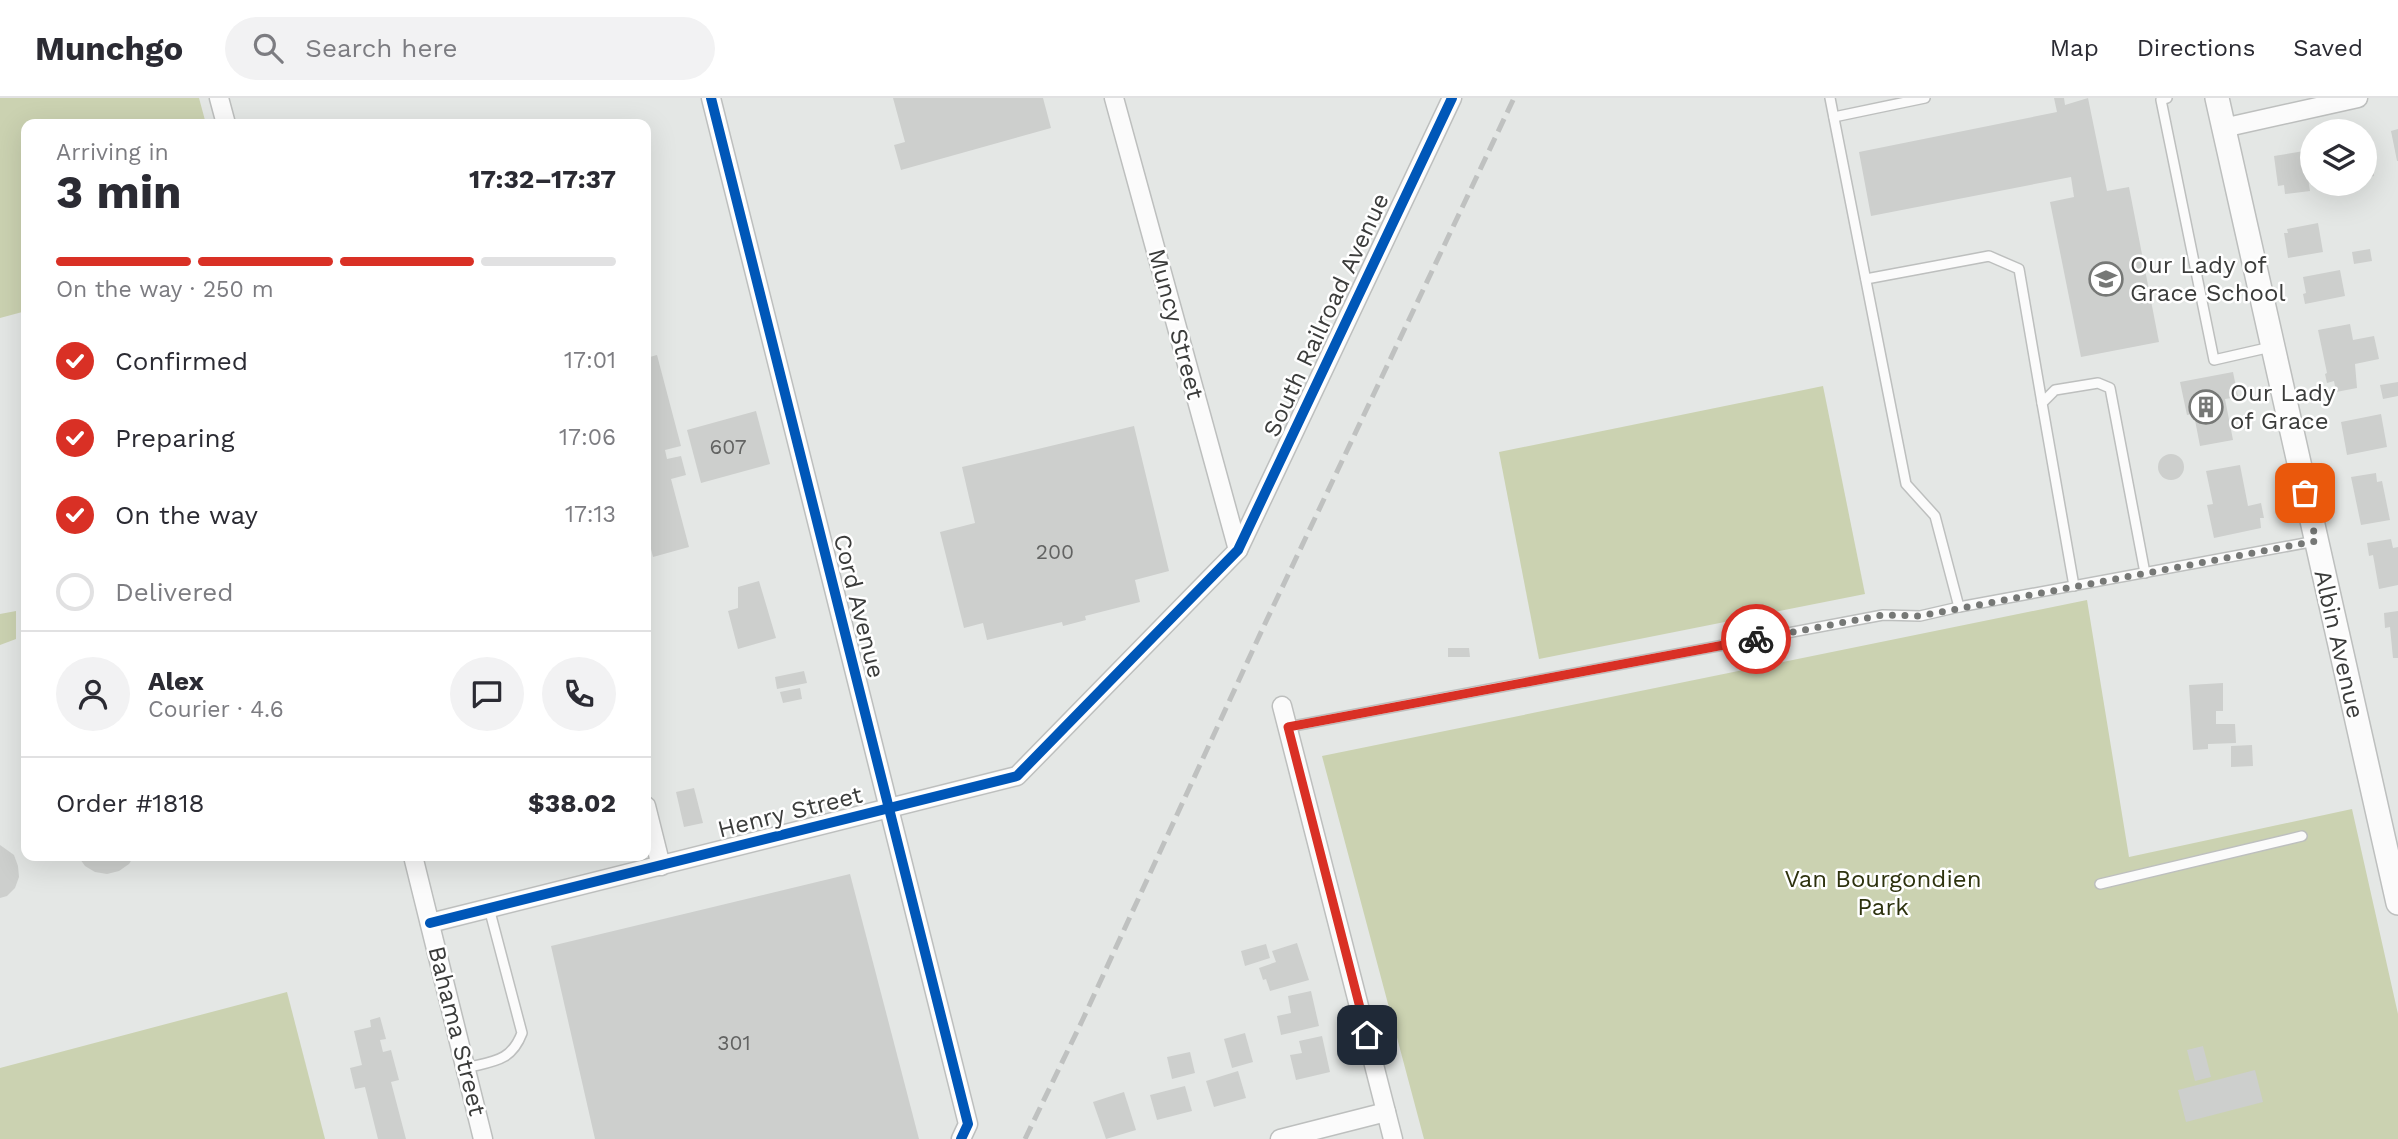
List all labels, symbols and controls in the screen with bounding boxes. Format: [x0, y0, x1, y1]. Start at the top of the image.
search box [225, 17, 715, 80]
text: Munchgo [35, 29, 183, 68]
icon: search [249, 29, 287, 67]
text: Search here [305, 33, 458, 63]
text: Map [2050, 34, 2099, 62]
text: Directions [2137, 34, 2255, 62]
text: Saved [2293, 34, 2363, 62]
map controls [2300, 119, 2377, 196]
button: layers [2300, 119, 2377, 196]
text: Arriving in [56, 139, 169, 166]
text: 17:32–17:37 [469, 164, 616, 194]
text: 3 min [56, 165, 182, 219]
street label: South Railroad Avenue [1257, 189, 1395, 441]
street label: Muncy Street [1142, 245, 1210, 403]
place label: Our Lady of Grace School [2130, 251, 2286, 307]
school or university icon: Our Lady of Grace School [2087, 260, 2125, 298]
text: On the way · 250 m [56, 276, 274, 303]
icon: check [56, 342, 94, 380]
text: Confirmed [115, 346, 248, 376]
text: 17:01 [564, 347, 616, 374]
place label: Our Lady of Grace [2230, 379, 2336, 435]
building icon: Our Lady of Grace [2187, 388, 2225, 426]
icon: check [56, 419, 94, 457]
text: Preparing [115, 423, 235, 453]
text: 17:06 [559, 424, 616, 451]
house number: 607 [709, 434, 747, 459]
pin [2275, 463, 2335, 523]
icon: bag [2286, 474, 2324, 512]
icon: check [56, 496, 94, 534]
text: On the way [115, 500, 258, 530]
text: 17:13 [565, 501, 616, 528]
street label: Cord Avenue [828, 531, 890, 681]
house number: 200 [1036, 539, 1074, 564]
street label: Albin Avenue [2308, 567, 2370, 721]
text: Delivered [115, 577, 234, 607]
courier [1721, 604, 1791, 674]
icon: bike [1737, 620, 1775, 658]
button: person [56, 657, 130, 731]
button: chat [450, 657, 524, 731]
button: phone [542, 657, 616, 731]
text: Alex [148, 666, 204, 696]
text: Courier · 4.6 [148, 696, 284, 723]
street label: Henry Street [715, 780, 865, 844]
text: Order #1818 [56, 788, 205, 818]
text: $38.02 [528, 788, 616, 818]
park label: Van Bourgondien Park [1785, 865, 1981, 921]
street label: Bahama Street [422, 943, 492, 1119]
pin [1337, 1005, 1397, 1065]
icon: home [1348, 1016, 1386, 1054]
house number: 301 [717, 1030, 751, 1055]

